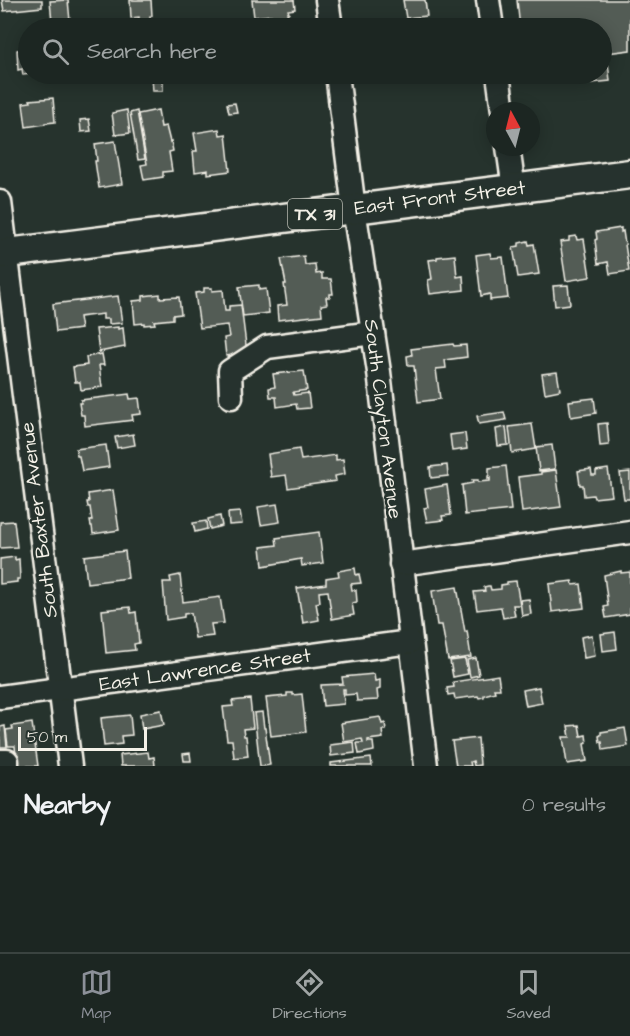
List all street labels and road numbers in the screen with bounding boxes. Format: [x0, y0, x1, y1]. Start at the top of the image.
street label: East Front Street [353, 174, 527, 222]
road number: TX 31 [288, 199, 342, 229]
street label: South Clayton Avenue [356, 318, 409, 521]
street label: South Baxter Avenue [13, 420, 65, 619]
street label: East Lawrence Street [97, 641, 313, 699]

